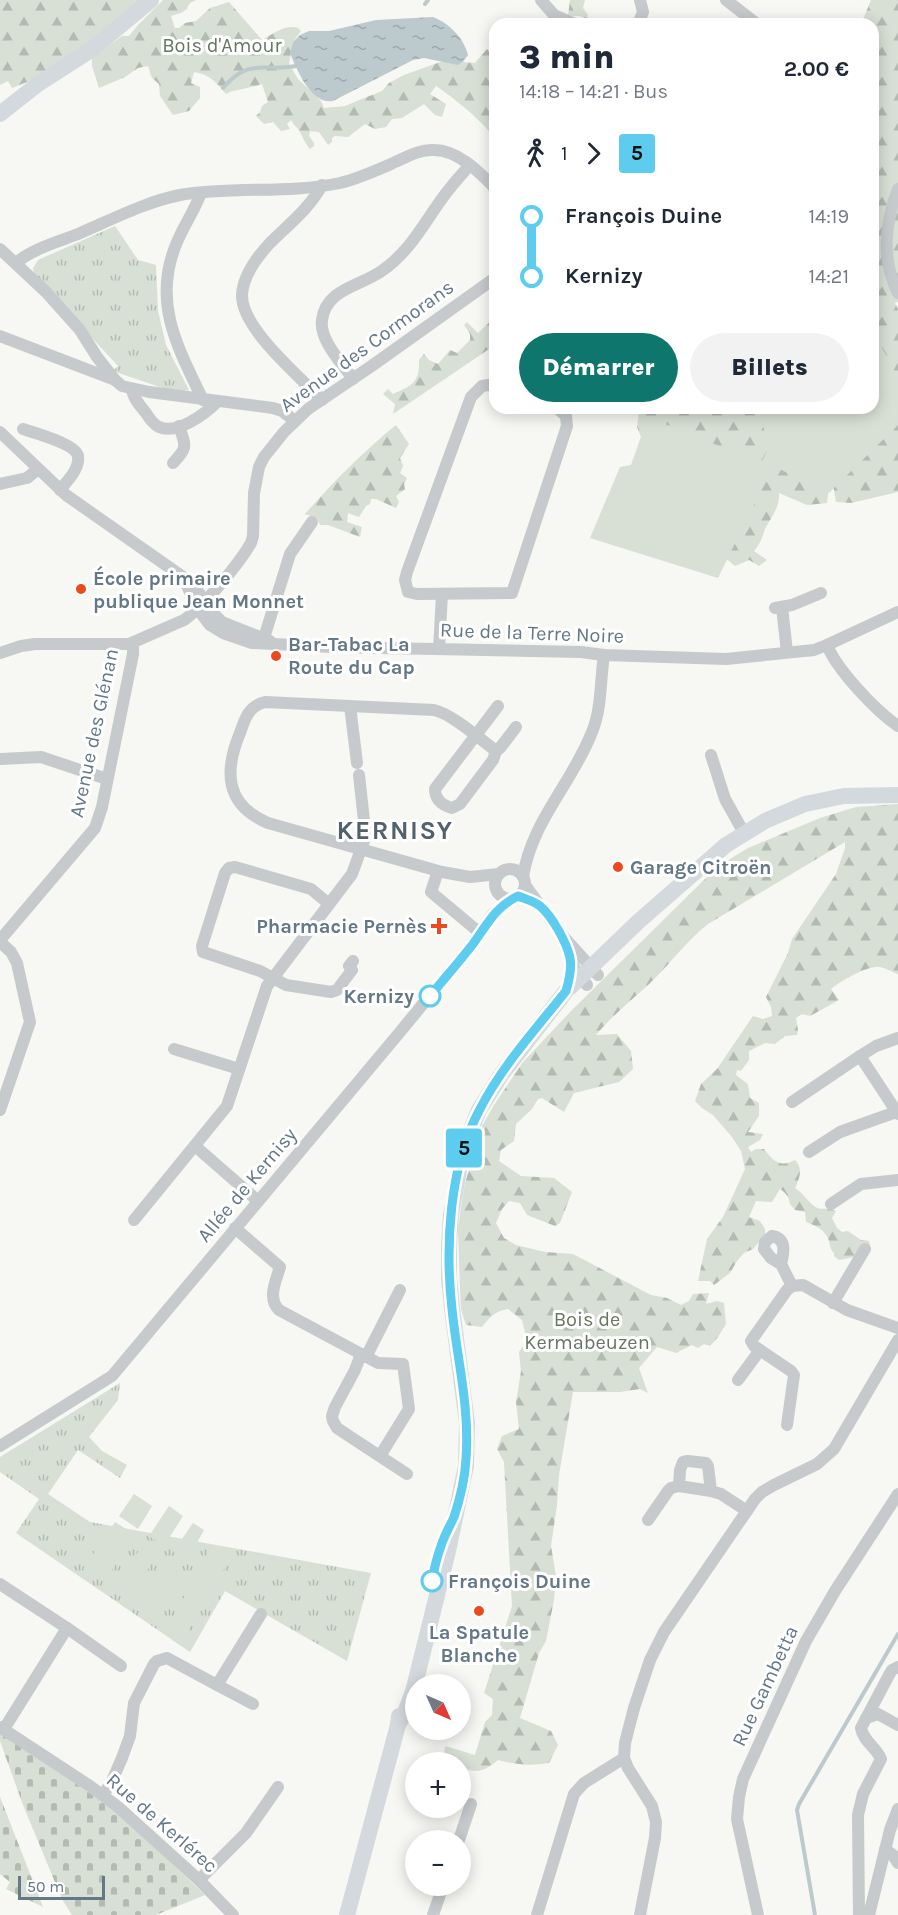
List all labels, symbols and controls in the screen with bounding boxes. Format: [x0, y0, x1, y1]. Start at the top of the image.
park label: Bois d'Amour [162, 34, 283, 57]
text: 3 min [519, 38, 614, 76]
text: 2.00 € [784, 56, 849, 82]
text: 14:18 – 14:21 · Bus [519, 80, 668, 103]
icon: walk [519, 137, 552, 170]
icon: forward [577, 137, 610, 170]
text: 5 [631, 141, 643, 165]
text: 1 [561, 142, 568, 165]
text: François Duine [565, 203, 722, 229]
text: 14:19 [808, 205, 849, 228]
text: Kernizy [565, 263, 643, 289]
text: 14:21 [808, 265, 849, 288]
street label: Avenue des Cormorans [276, 275, 458, 417]
button: Démarrer [519, 333, 678, 402]
button: Billets [690, 333, 849, 402]
place label: École primaire publique Jean Monnet [93, 565, 304, 613]
marker: École primaire publique Jean Monnet [74, 582, 88, 596]
street label: Rue de la Terre Noire [440, 618, 624, 648]
place label: Bar-Tabac La Route du Cap [288, 633, 415, 679]
street label: Avenue des Glénan [65, 647, 123, 819]
marker: Bar-Tabac La Route du Cap [269, 649, 283, 663]
district label: KERNISY [336, 815, 454, 846]
place label: Garage Citroën [630, 856, 771, 879]
marker: Garage Citroën [611, 860, 625, 874]
place label: Pharmacie Pernès [256, 915, 427, 938]
marker: Pharmacie Pernès [432, 919, 446, 933]
place label: Kernizy [343, 985, 414, 1008]
marker: Kernizy [419, 985, 441, 1007]
street label: Allée de Kernisy [193, 1123, 301, 1247]
line badge: 5 [444, 1128, 484, 1168]
text: 5 [458, 1136, 470, 1160]
park label: Bois de Kermabeuzen [524, 1308, 650, 1354]
marker: François Duine [421, 1570, 443, 1592]
place label: François Duine [448, 1570, 591, 1593]
marker: La Spatule Blanche [472, 1604, 486, 1618]
place label: La Spatule Blanche [429, 1621, 529, 1667]
street label: Rue Gambetta [727, 1622, 803, 1750]
north arrow [405, 1674, 471, 1740]
map controls [405, 1674, 471, 1896]
button: + [405, 1752, 471, 1818]
street label: Rue de Kerlérec [102, 1769, 222, 1877]
button: − [405, 1830, 471, 1896]
scale bar [18, 1873, 105, 1900]
text: 50 m [27, 1877, 64, 1896]

